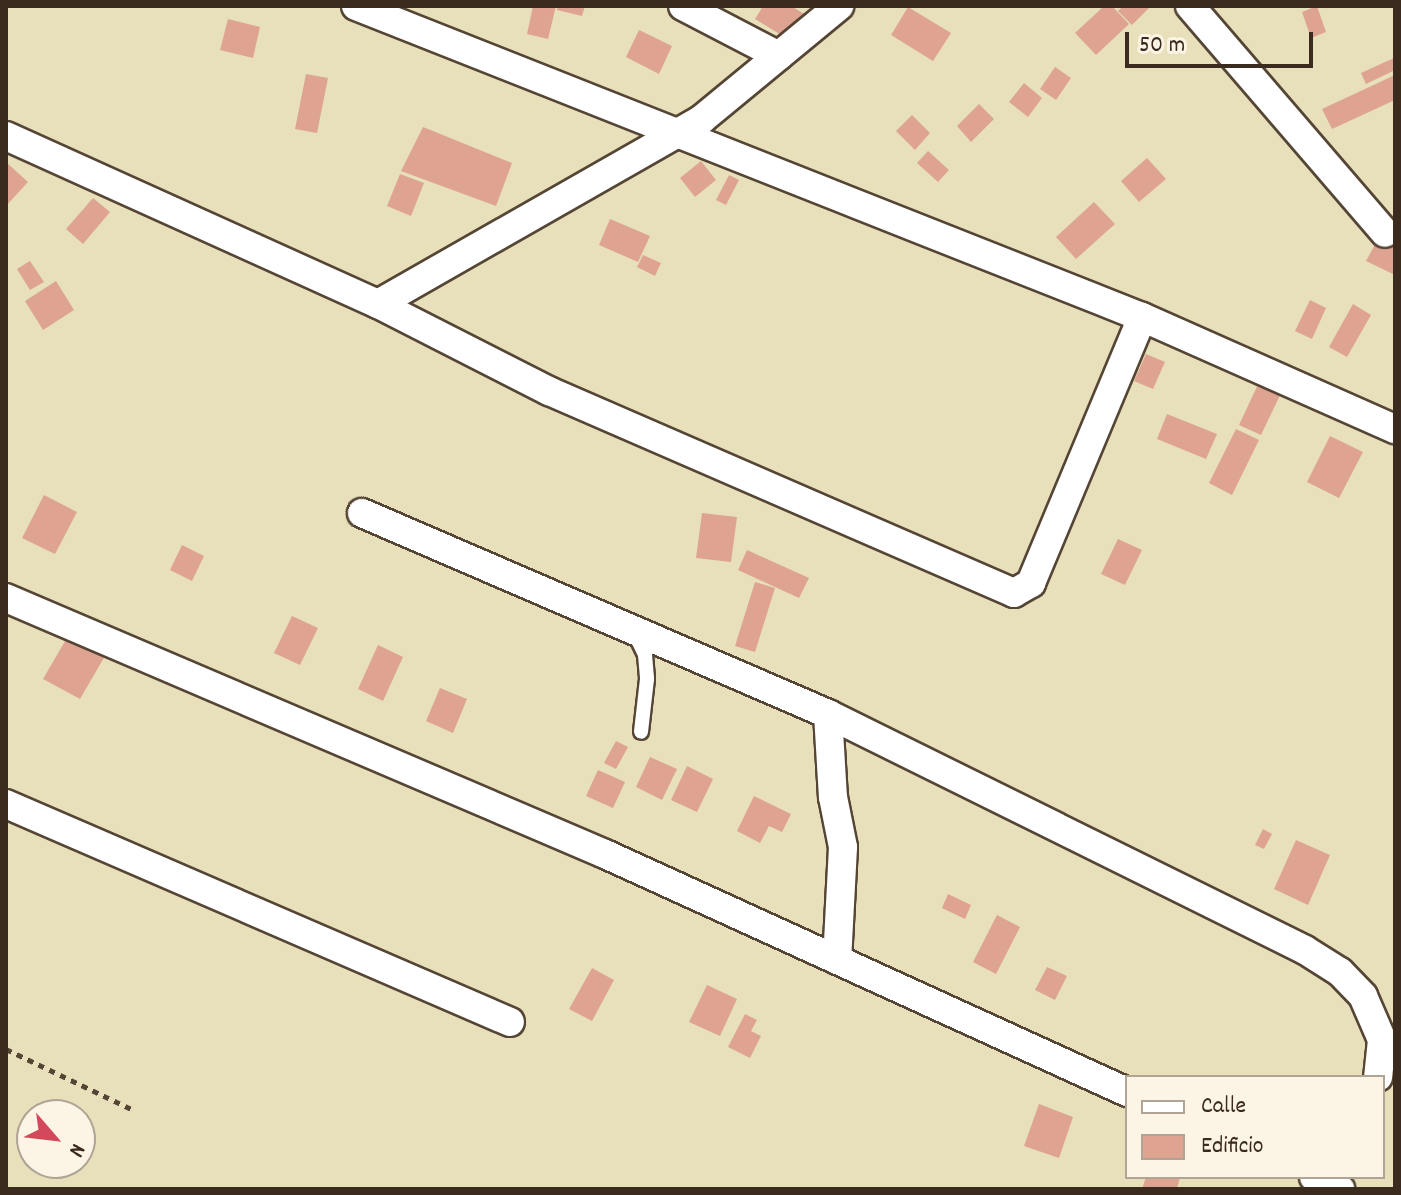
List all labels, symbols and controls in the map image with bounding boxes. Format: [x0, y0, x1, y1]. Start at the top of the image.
scale bar [1129, 16, 1317, 66]
text: 50 m [1139, 29, 1185, 63]
legend [1125, 1075, 1385, 1179]
text: Calle [1201, 1090, 1246, 1124]
north arrow [16, 1099, 96, 1179]
text: Edificio [1201, 1130, 1263, 1164]
text: N [60, 1137, 92, 1162]

